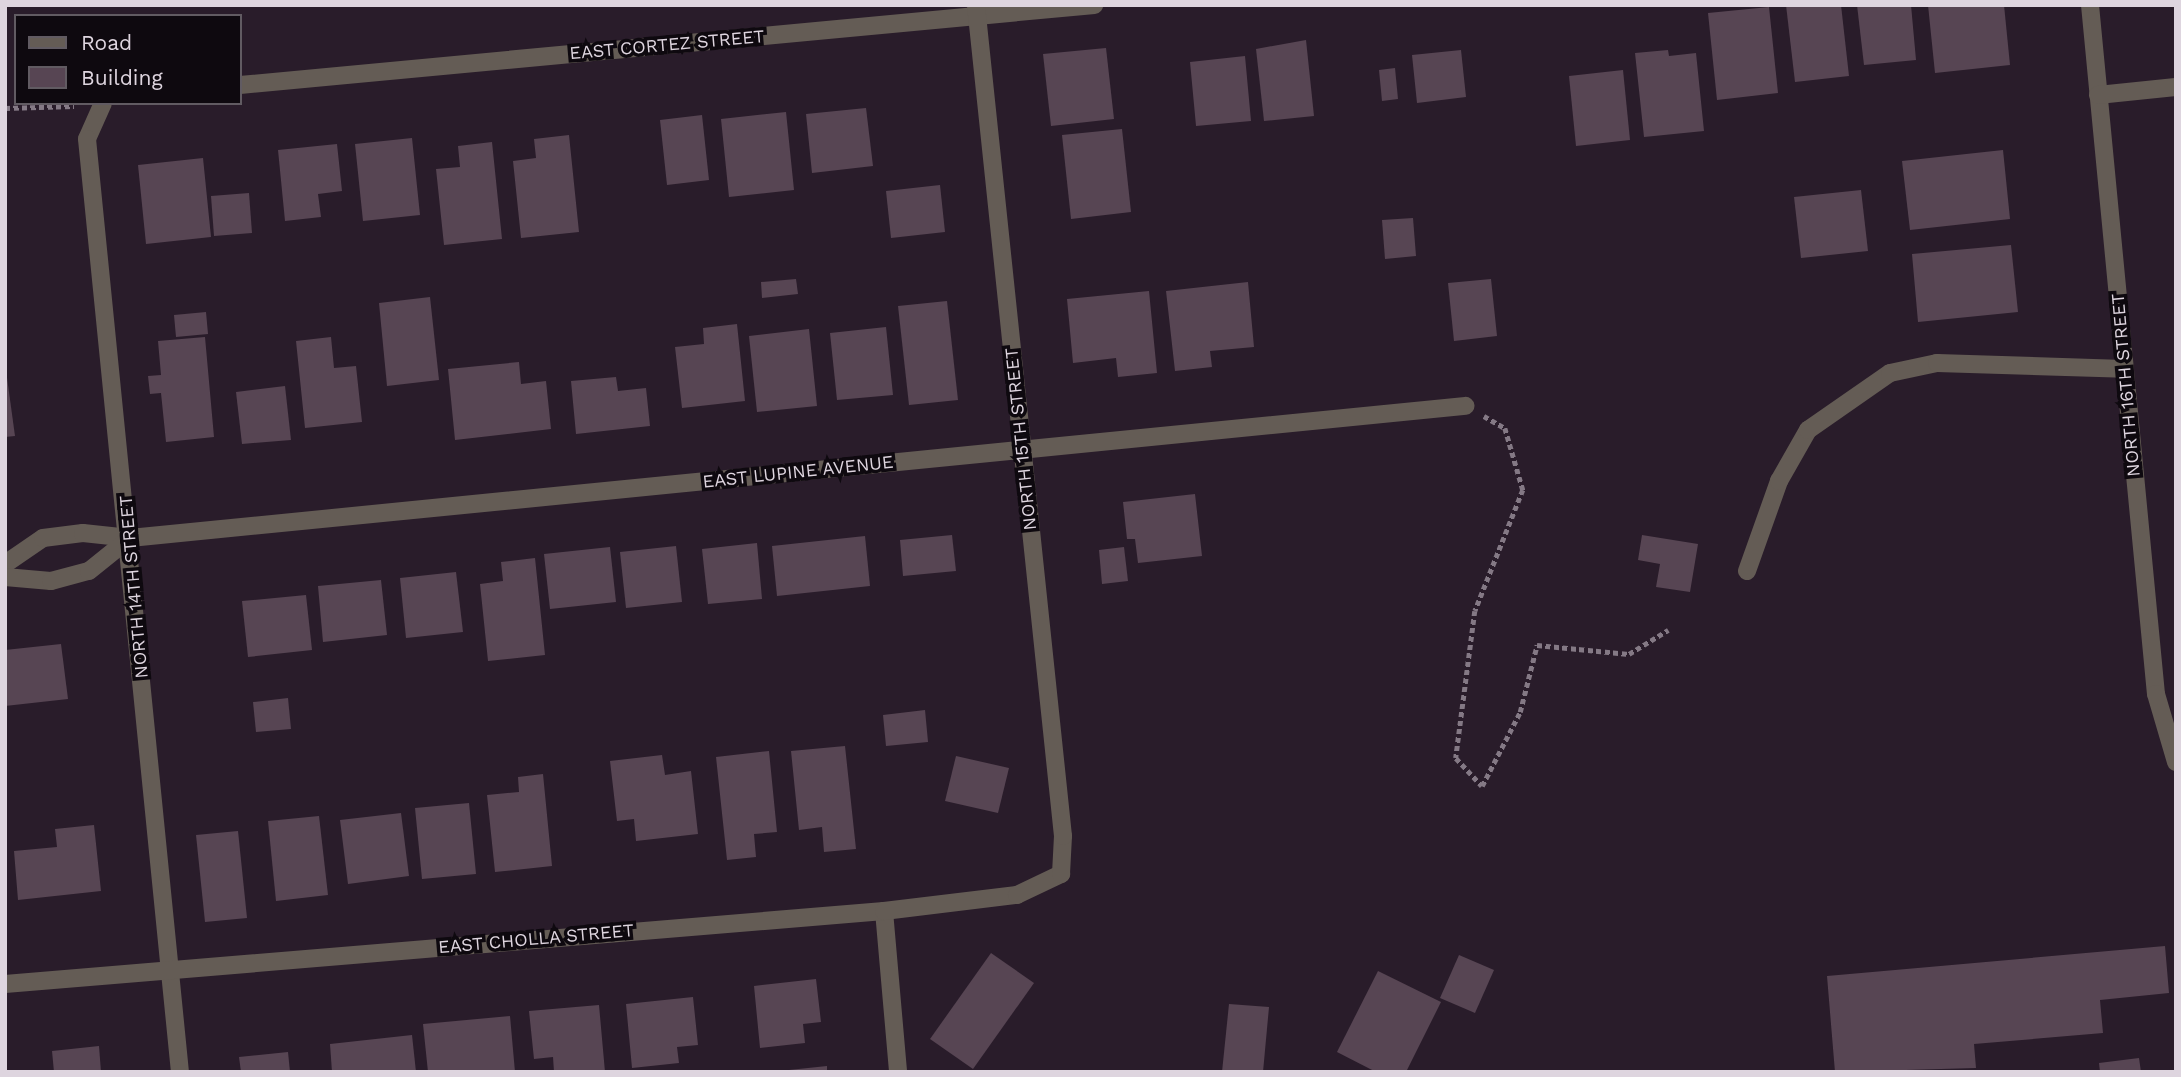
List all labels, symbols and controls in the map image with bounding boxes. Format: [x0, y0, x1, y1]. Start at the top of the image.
legend [14, 14, 242, 105]
street label: EAST CORTEZ STREET [568, 26, 766, 64]
text: Road [81, 30, 132, 55]
text: Building [81, 65, 163, 90]
street label: NORTH 16TH STREET [2107, 292, 2145, 478]
street label: NORTH 15TH STREET [1001, 346, 1041, 532]
street label: EAST LUPINE AVENUE [701, 451, 895, 493]
street label: NORTH 14TH STREET [115, 494, 153, 680]
street label: EAST CHOLLA STREET [437, 920, 635, 958]

